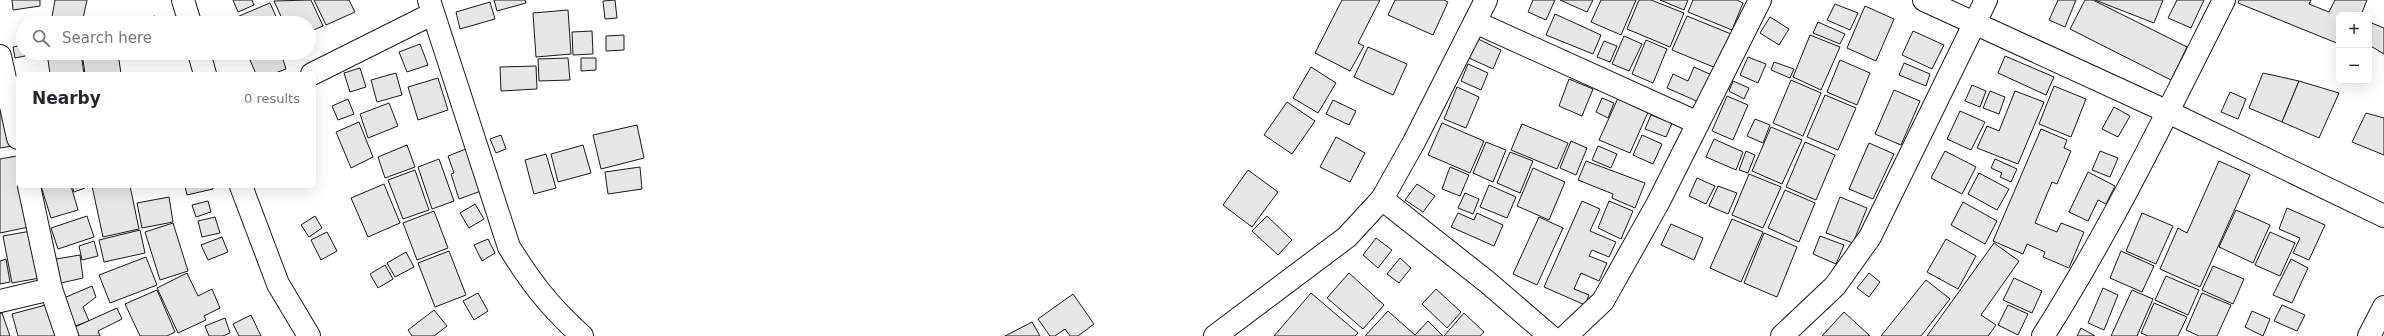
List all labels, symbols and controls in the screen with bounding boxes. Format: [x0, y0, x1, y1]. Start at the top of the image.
map controls [2336, 12, 2372, 84]
button: + [2336, 12, 2372, 48]
search box [16, 16, 316, 60]
icon: search [30, 27, 52, 49]
text: Search here [62, 29, 152, 47]
button: − [2336, 48, 2372, 84]
text: Nearby [32, 88, 101, 108]
text: 0 results [244, 91, 300, 106]

